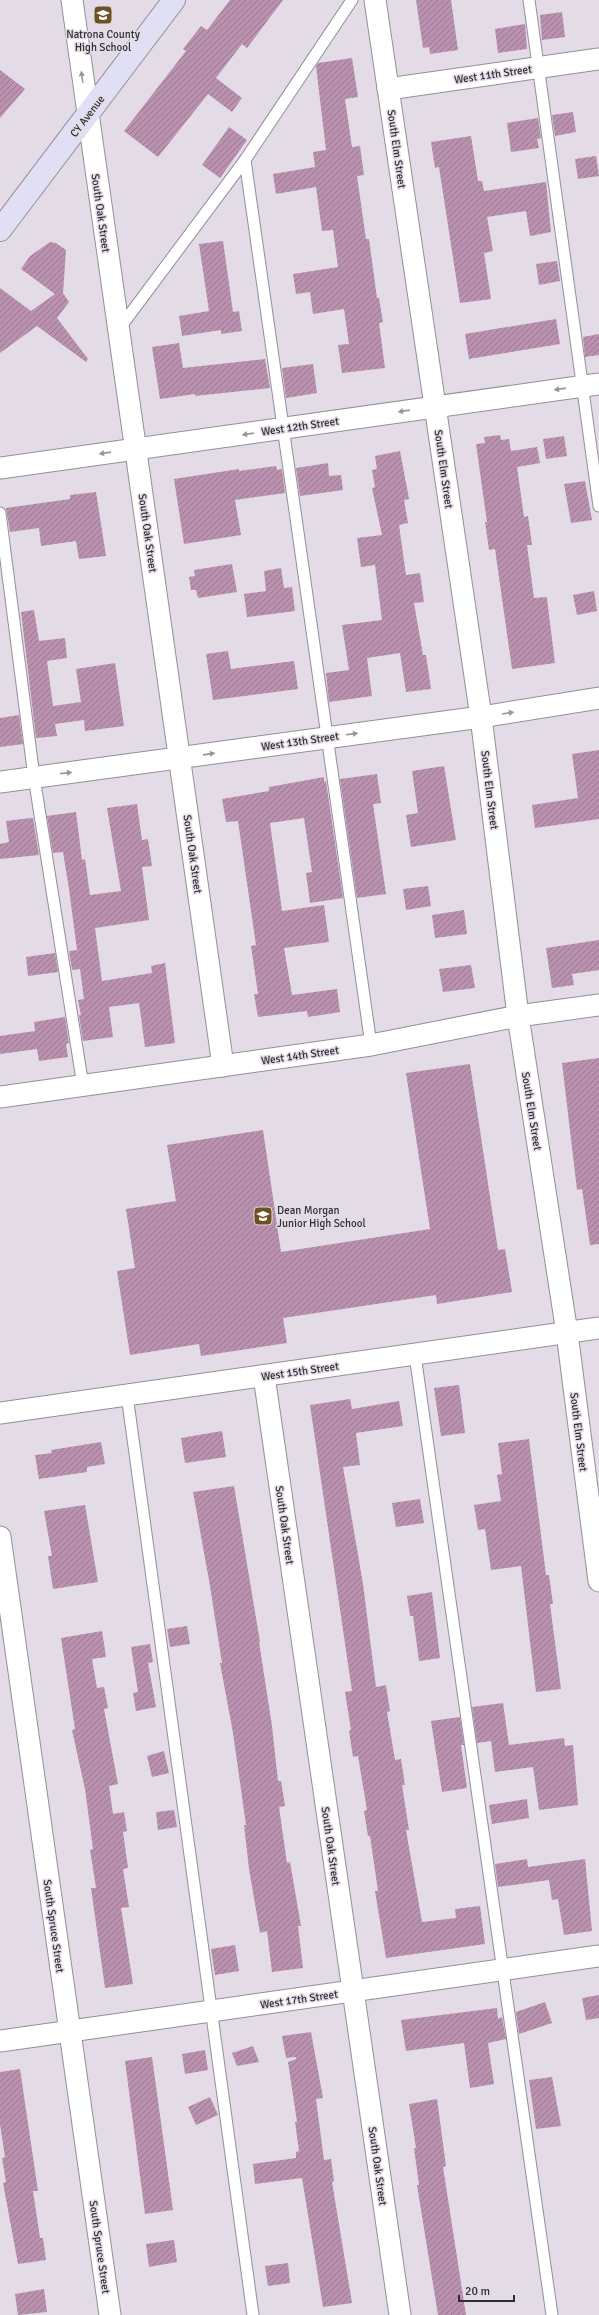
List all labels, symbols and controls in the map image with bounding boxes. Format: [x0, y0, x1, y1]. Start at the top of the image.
school or university icon: Natrona County High School [92, 4, 114, 26]
place label: Natrona County High School [66, 28, 141, 54]
street label: West 11th Street [453, 63, 533, 86]
one-way arrow [79, 71, 85, 83]
street label: CY Avenue [67, 93, 107, 140]
street label: South Elm Street [385, 109, 408, 189]
street label: South Oak Street [89, 173, 112, 253]
one-way arrow [554, 386, 566, 392]
one-way arrow [398, 408, 410, 414]
street label: West 12th Street [260, 415, 340, 438]
street label: South Elm Street [432, 429, 455, 509]
one-way arrow [242, 431, 254, 437]
one-way arrow [99, 450, 111, 456]
street label: South Oak Street [136, 493, 159, 573]
one-way arrow [502, 710, 514, 716]
street label: West 13th Street [260, 730, 340, 753]
one-way arrow [346, 730, 358, 737]
street label: South Elm Street [478, 750, 501, 830]
one-way arrow [203, 751, 215, 757]
one-way arrow [60, 770, 72, 776]
street label: South Oak Street [181, 814, 204, 894]
street label: West 14th Street [260, 1044, 340, 1067]
street label: South Elm Street [519, 1071, 544, 1151]
place label: Dean Morgan Junior High School [277, 1204, 366, 1230]
school or university icon: Dean Morgan Junior High School [252, 1205, 274, 1227]
street label: West 15th Street [260, 1360, 340, 1383]
street label: South Elm Street [567, 1392, 590, 1472]
street label: South Oak Street [273, 1485, 296, 1565]
street label: South Oak Street [319, 1806, 342, 1886]
street label: South Spruce Street [41, 1879, 66, 1974]
street label: West 17th Street [259, 1988, 339, 2011]
street label: South Oak Street [366, 2126, 389, 2206]
street label: South Spruce Street [87, 2200, 112, 2295]
scale bar [459, 2277, 514, 2303]
text: 20 m [465, 2284, 490, 2299]

